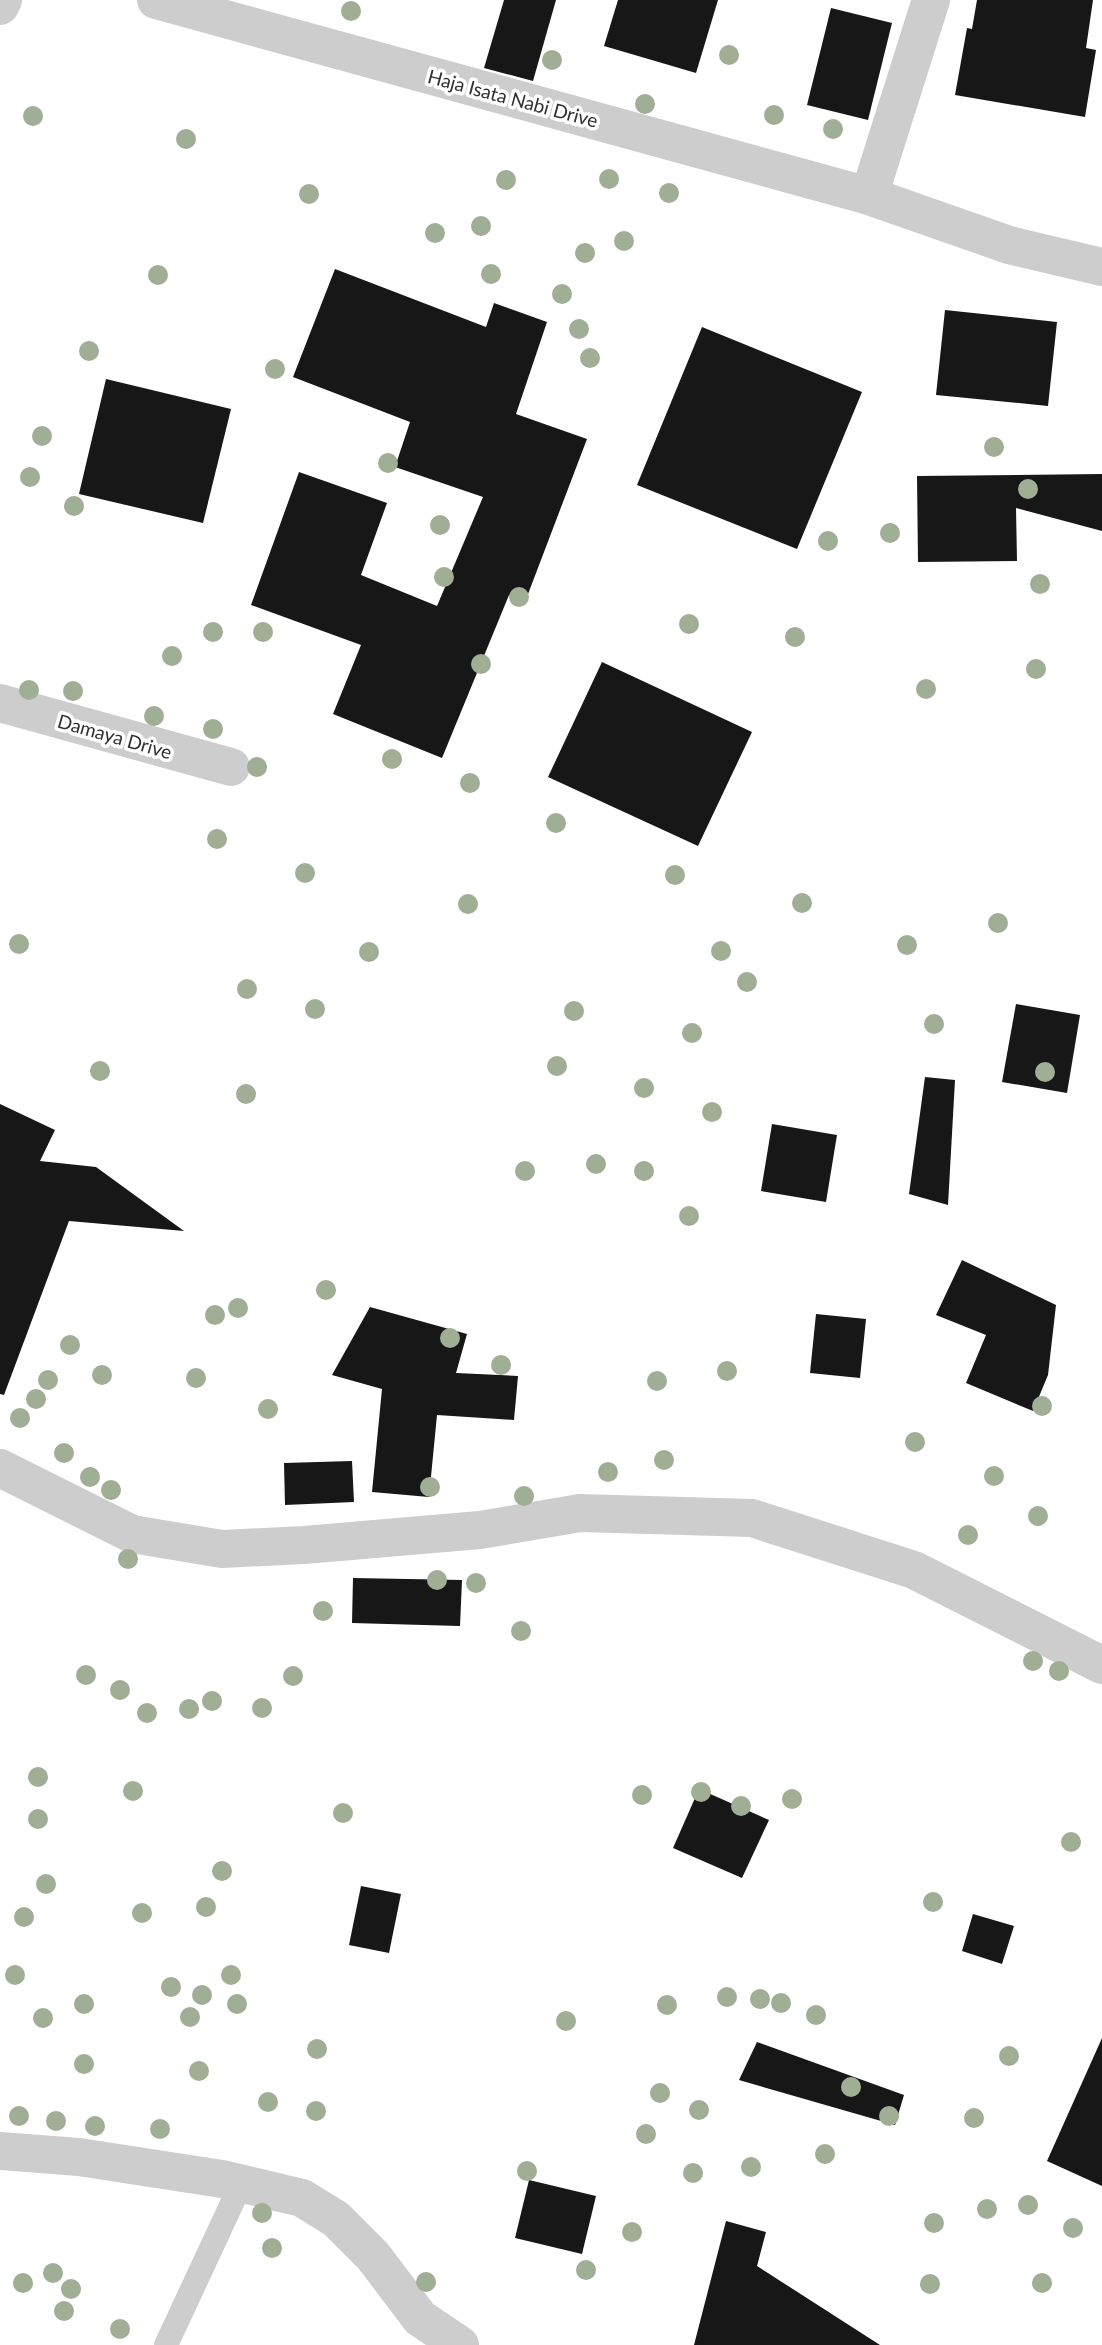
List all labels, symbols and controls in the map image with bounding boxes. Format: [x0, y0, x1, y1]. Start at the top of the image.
street label: Haja Isata Nabi Drive [425, 64, 601, 132]
street label: Damaya Drive [55, 709, 175, 763]

